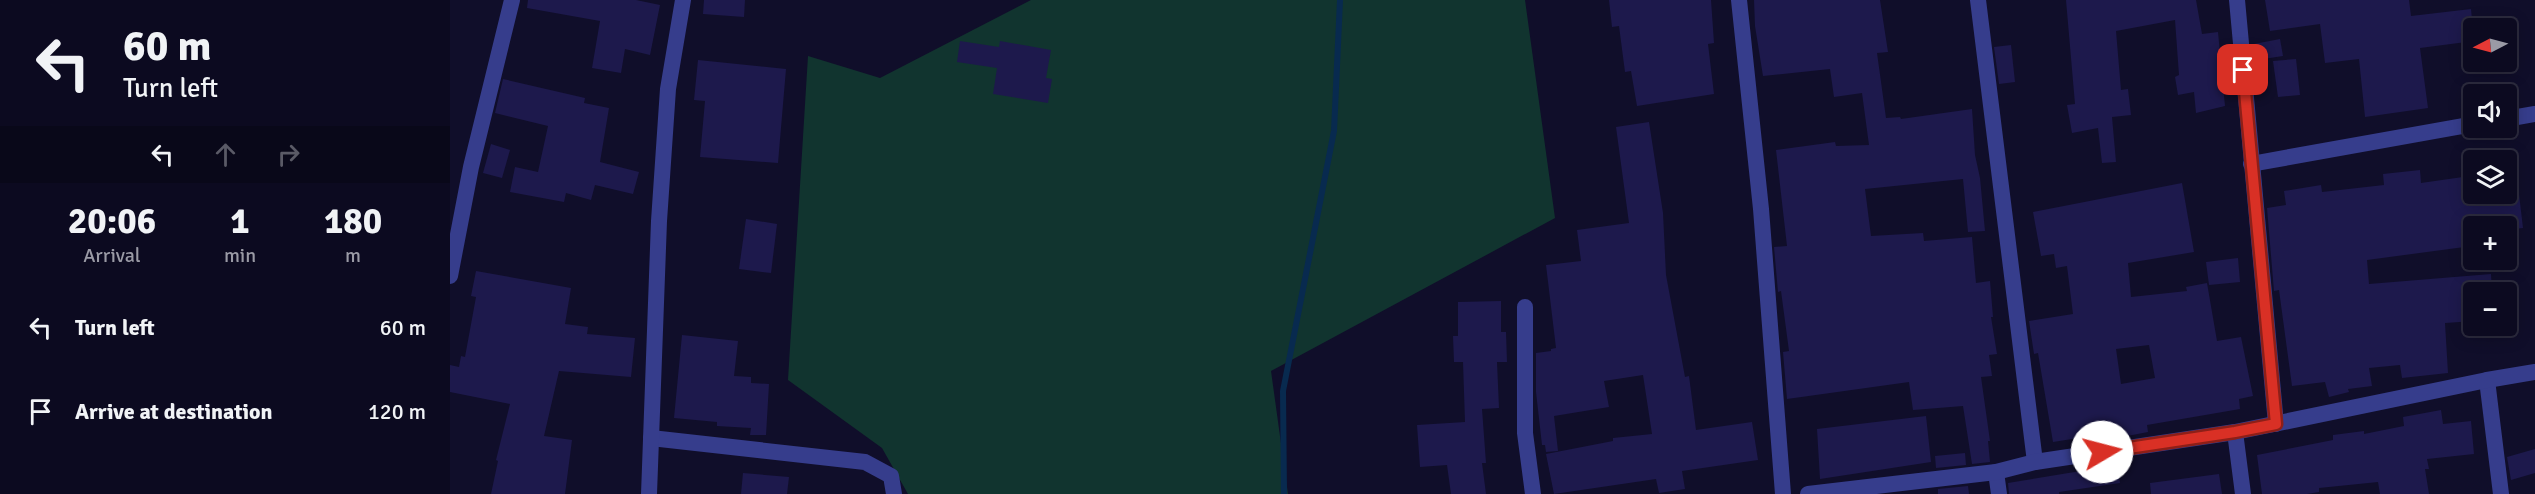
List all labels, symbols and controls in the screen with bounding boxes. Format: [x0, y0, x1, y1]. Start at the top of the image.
north arrow [2463, 18, 2517, 72]
map controls [2463, 18, 2517, 336]
text: 60 m [123, 21, 212, 72]
icon: left [24, 24, 102, 102]
pin [2217, 44, 2268, 95]
icon: arrive [2226, 53, 2259, 86]
text: Turn left [123, 72, 218, 105]
button: sound [2463, 84, 2517, 138]
icon: left [146, 138, 179, 171]
icon: ahead [209, 138, 242, 171]
icon: right [272, 138, 305, 171]
button: layers [2463, 150, 2517, 204]
text: 20:06 [68, 199, 156, 244]
text: 1 [230, 199, 250, 244]
text: 180 [324, 199, 382, 244]
button: + [2463, 216, 2517, 270]
text: Arrival [83, 243, 141, 268]
text: min [224, 243, 256, 268]
text: m [345, 243, 361, 268]
button: − [2463, 282, 2517, 336]
icon: left [24, 311, 57, 344]
text: Turn left [75, 314, 155, 341]
text: 60 m [380, 314, 426, 341]
icon: arrive [24, 395, 57, 428]
text: Arrive at destination [75, 398, 272, 425]
text: 120 m [368, 398, 426, 425]
position arrow [2070, 420, 2134, 484]

